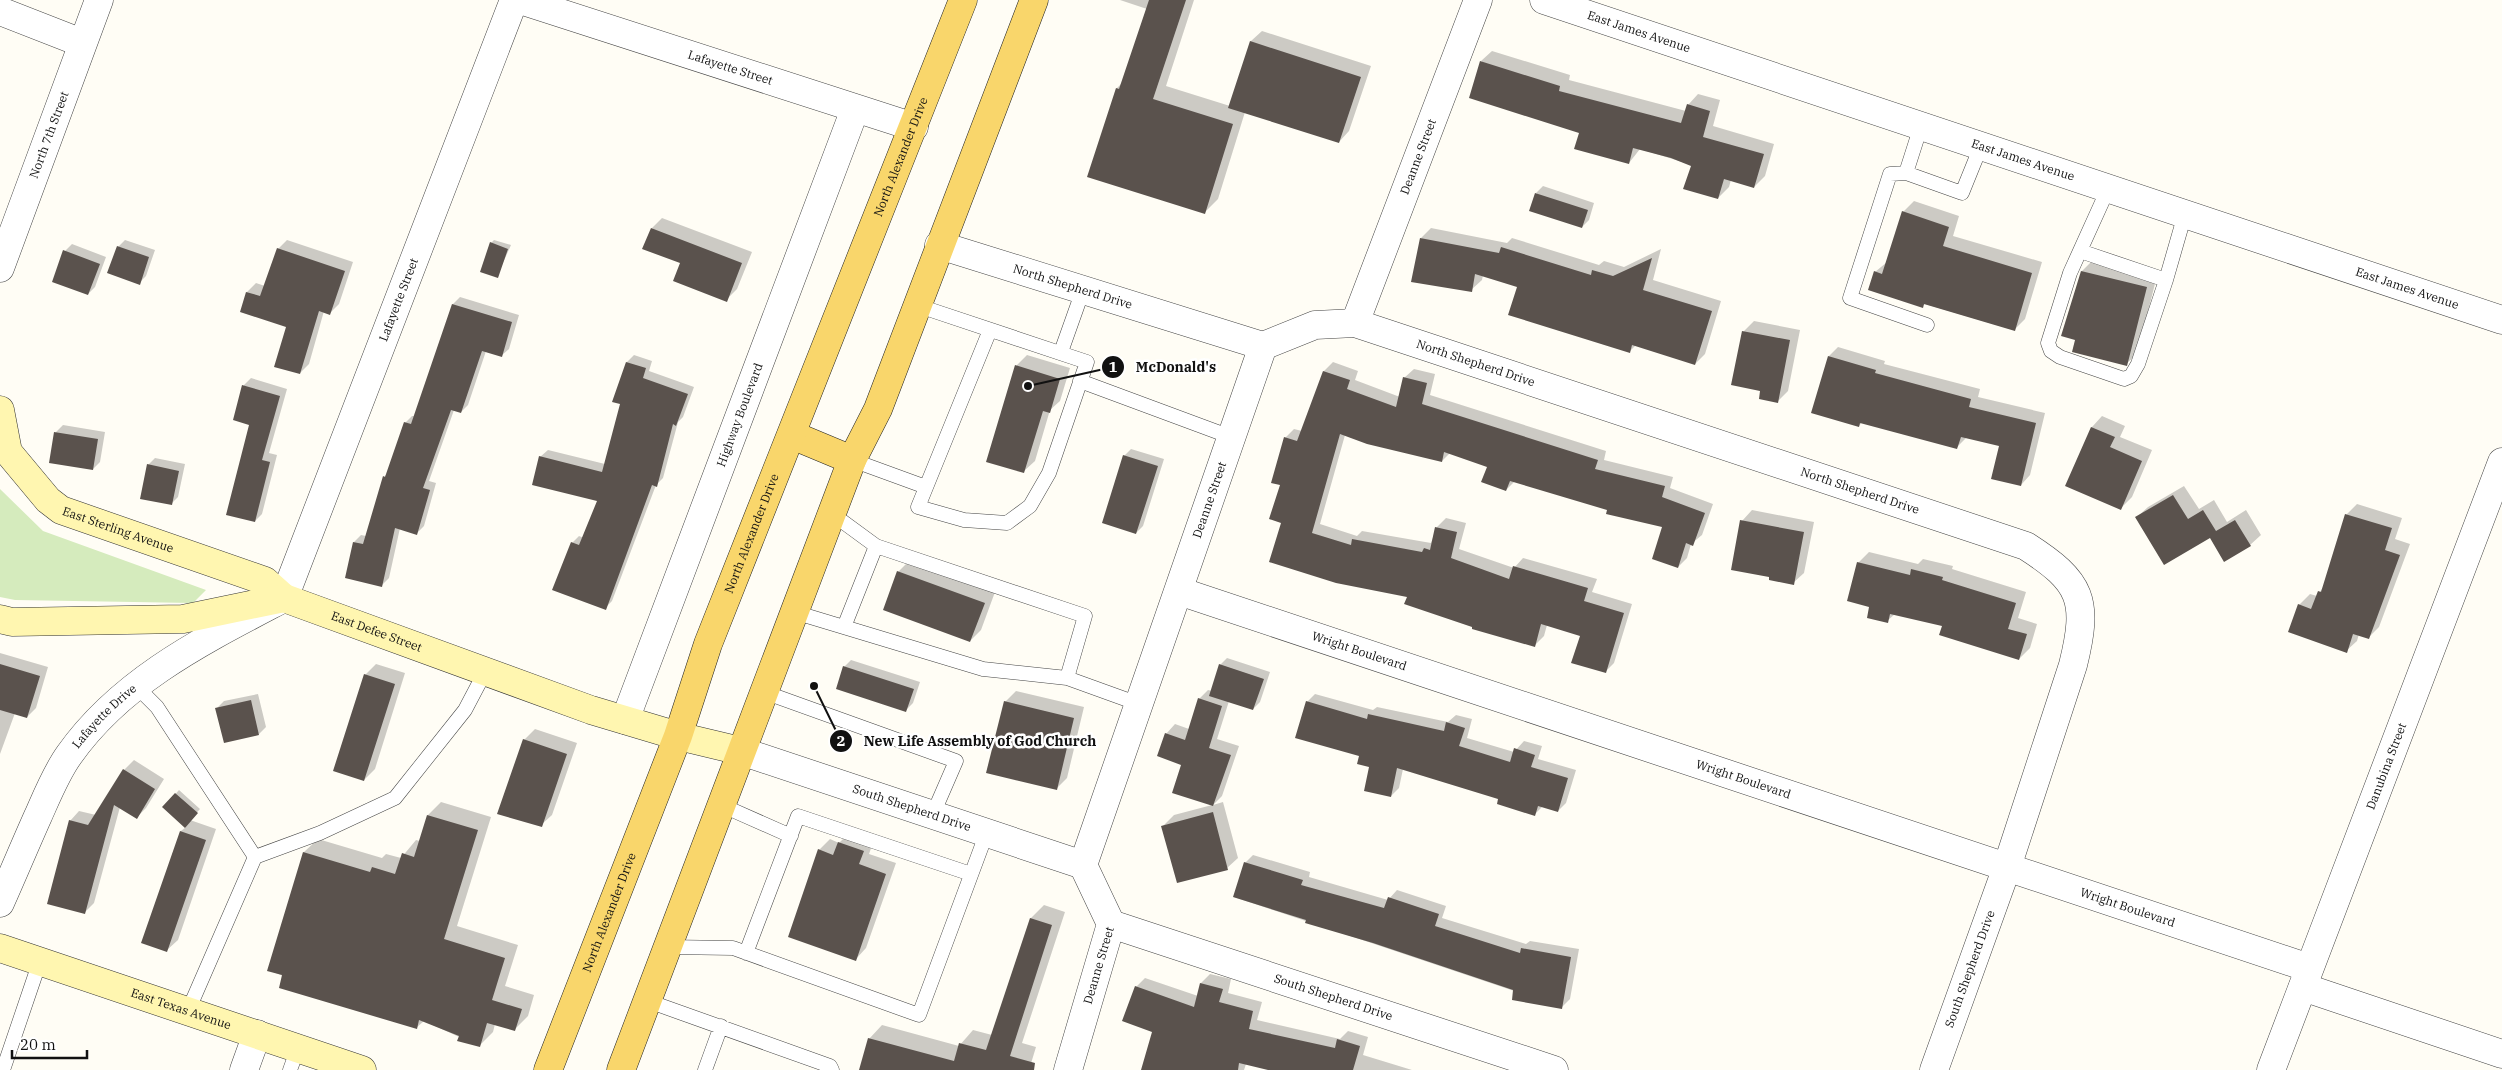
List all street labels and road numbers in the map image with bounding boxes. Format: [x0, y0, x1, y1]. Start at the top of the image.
street label: East James Avenue [1585, 7, 1693, 55]
street label: Lafayette Street [686, 47, 775, 88]
street label: North 7th Street [26, 89, 72, 180]
street label: North Alexander Drive [870, 95, 931, 219]
street label: Deanne Street [1397, 116, 1439, 197]
street label: East James Avenue [1970, 135, 2077, 184]
street label: Lafayette Street [375, 256, 421, 343]
street label: North Shepherd Drive [1011, 261, 1134, 312]
street label: East James Avenue [2354, 264, 2461, 312]
street label: North Shepherd Drive [1414, 336, 1537, 389]
street label: Highway Boulevard [713, 361, 766, 469]
street label: Deanne Street [1189, 459, 1229, 540]
street label: North Shepherd Drive [1799, 464, 1921, 517]
street label: North Alexander Drive [721, 471, 782, 595]
street label: East Sterling Avenue [61, 503, 176, 556]
street label: East Defee Street [329, 608, 424, 655]
street label: Wright Boulevard [1310, 628, 1409, 673]
street label: Lafayette Drive [69, 681, 139, 751]
street label: Danubina Street [2363, 720, 2409, 812]
street label: Wright Boulevard [1694, 756, 1793, 802]
street label: South Shepherd Drive [851, 781, 973, 834]
street label: North Alexander Drive [579, 850, 639, 974]
street label: Wright Boulevard [2078, 884, 2177, 930]
street label: South Shepherd Drive [1941, 908, 1998, 1030]
street label: Deanne Street [1080, 925, 1117, 1006]
street label: South Shepherd Drive [1272, 970, 1395, 1023]
street label: East Texas Avenue [129, 985, 233, 1032]

